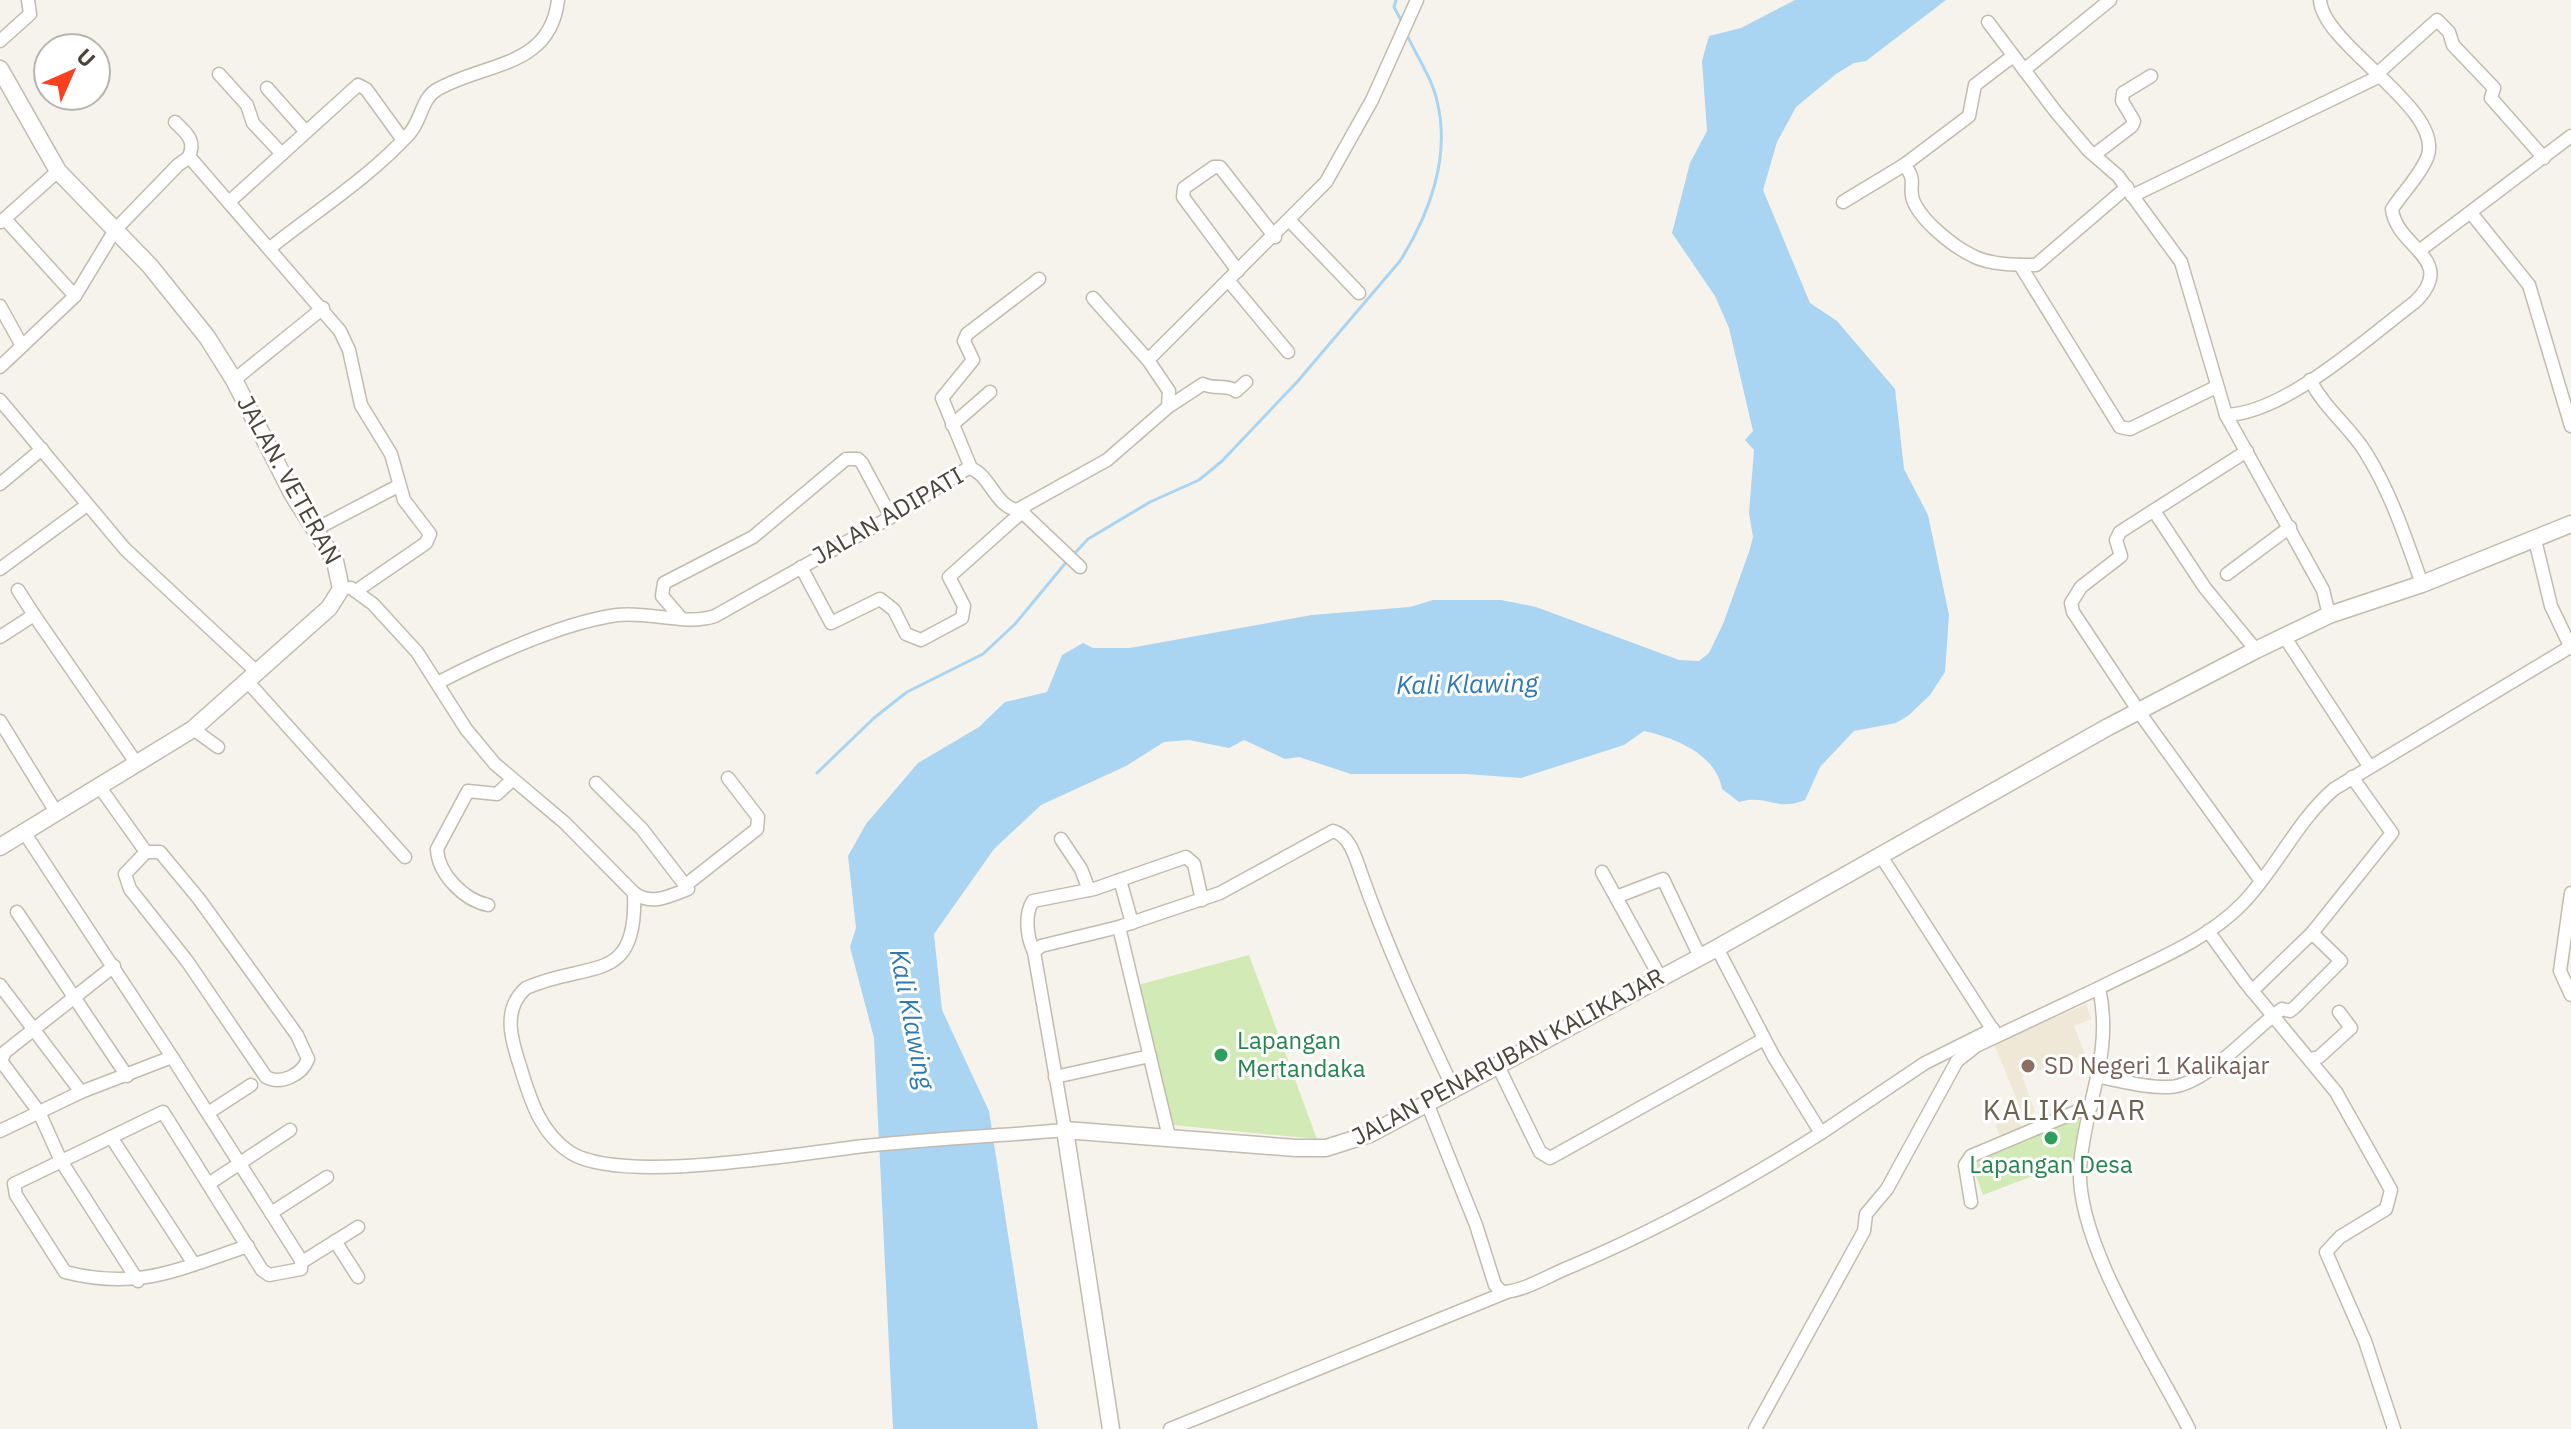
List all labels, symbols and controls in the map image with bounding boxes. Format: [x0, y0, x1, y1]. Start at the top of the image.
north arrow [32, 32, 112, 112]
text: U [71, 42, 102, 73]
street label: JALAN. VETERAN [230, 389, 350, 570]
street label: JALAN ADIPATI [806, 459, 969, 571]
water label: Kali Klawing [1396, 665, 1540, 701]
water label: Kali Klawing [883, 946, 944, 1093]
street label: JALAN PENARUBAN KALIKAJAR [1346, 960, 1669, 1152]
place label: Lapangan Mertandaka [1237, 1024, 1366, 1084]
marker: Lapangan Mertandaka [1212, 1046, 1230, 1064]
place label: SD Negeri 1 Kalikajar [2044, 1049, 2269, 1081]
marker: SD Negeri 1 Kalikajar [2019, 1057, 2037, 1075]
district label: KALIKAJAR [1983, 1091, 2147, 1128]
marker: Lapangan Desa [2042, 1129, 2060, 1147]
place label: Lapangan Desa [1969, 1148, 2133, 1180]

